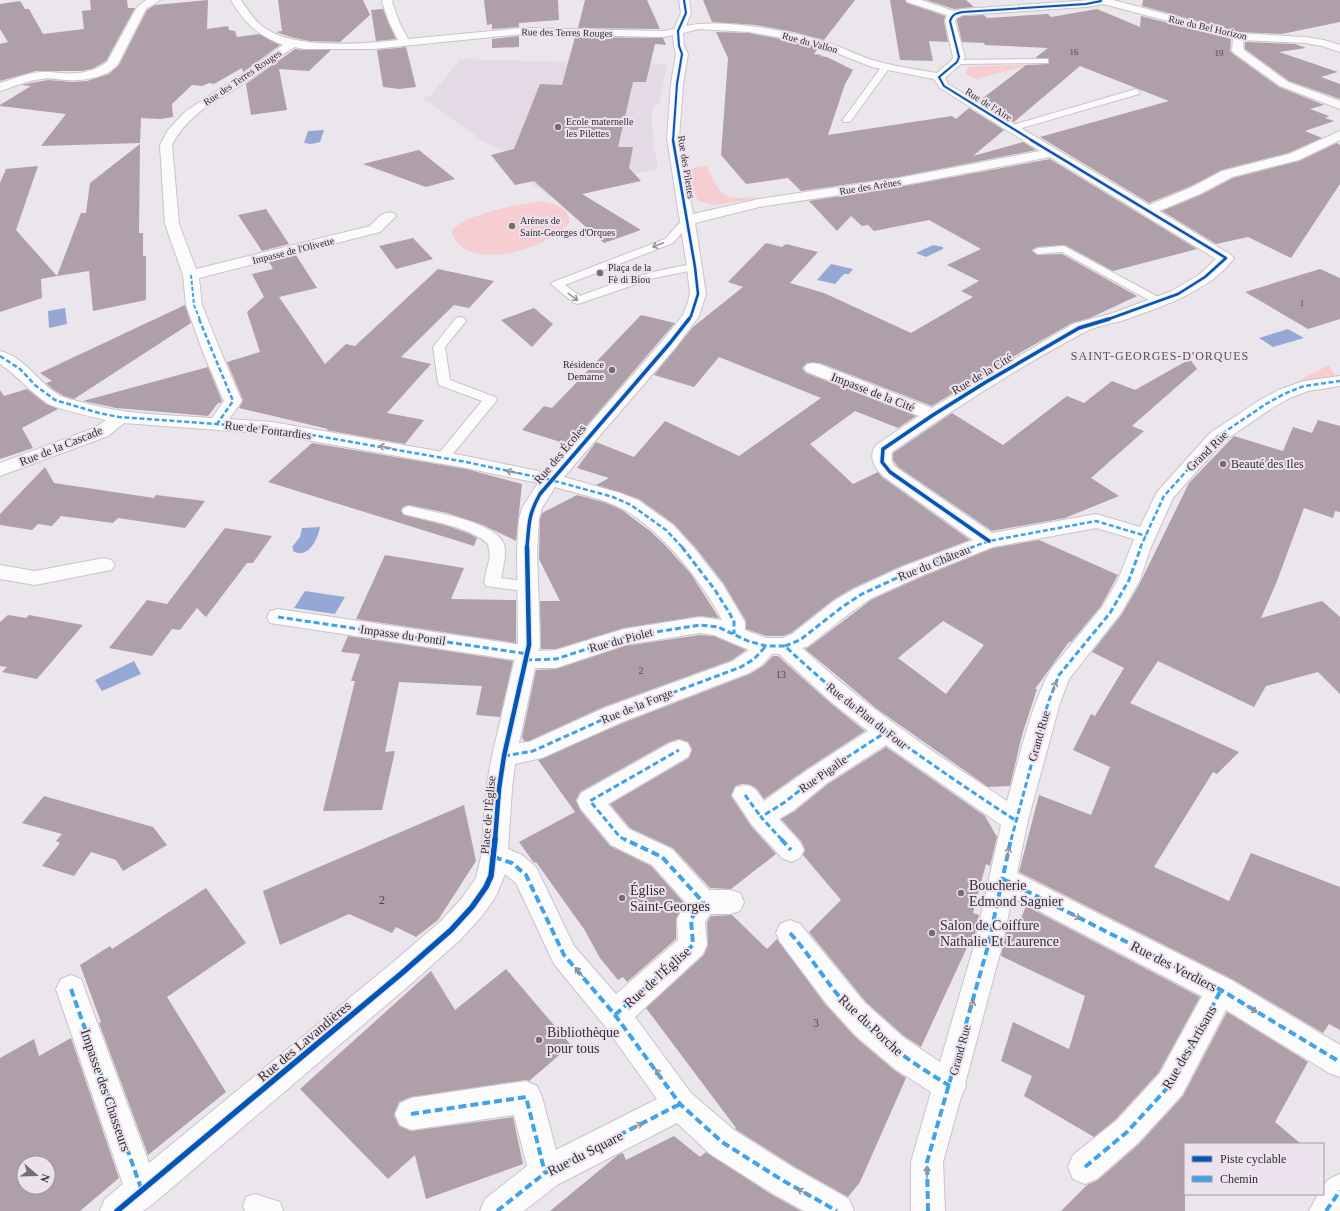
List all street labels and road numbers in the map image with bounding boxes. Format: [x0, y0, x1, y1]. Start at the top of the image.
street label: Rue du Bel Horizon [1168, 13, 1248, 42]
street label: Rue des Terres Rouges [521, 26, 613, 39]
street label: Rue du Vallon [781, 30, 839, 55]
street label: Rue des Terres Rouges [201, 47, 283, 108]
street label: Rue de l'Aire [963, 86, 1015, 123]
street label: Rue des Pilettes [676, 135, 697, 200]
street label: Rue des Arènes [838, 176, 902, 197]
street label: Impasse de l'Olivette [251, 235, 336, 266]
street label: Rue de la Cité [949, 350, 1015, 398]
street label: Impasse de la Cité [829, 370, 917, 414]
street label: Rue de Fontardies [224, 418, 313, 442]
street label: Rue des Écoles [531, 421, 589, 487]
street label: Rue de la Cascade [17, 423, 105, 469]
street label: Grand Rue [1183, 428, 1231, 474]
street label: Rue du Château [896, 542, 972, 584]
street label: Impasse du Pontil [359, 622, 447, 648]
street label: Rue du Piolet [588, 625, 655, 655]
street label: Rue du Plan du Four [824, 680, 910, 752]
street label: Rue de la Forge [599, 685, 675, 727]
street label: Grand Rue [1025, 709, 1053, 763]
street label: Rue Pigalle [796, 752, 850, 796]
street label: Place de l'Église [478, 775, 498, 855]
street label: Rue des Verdiers [1128, 938, 1219, 995]
street label: Rue de l'Église [620, 943, 694, 1011]
street label: Rue du Porche [835, 992, 906, 1059]
street label: Rue des Lavandières [255, 998, 354, 1085]
street label: Rue des Artisans [1159, 1003, 1219, 1092]
street label: Grand Rue [946, 1023, 974, 1077]
street label: Impasse des Chasseurs [78, 1027, 134, 1153]
street label: Rue du Square [545, 1128, 625, 1179]

